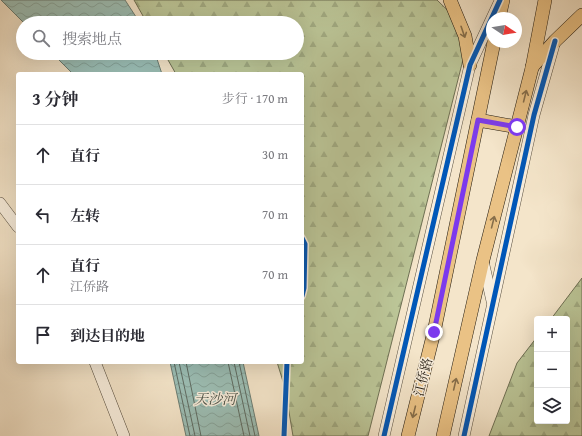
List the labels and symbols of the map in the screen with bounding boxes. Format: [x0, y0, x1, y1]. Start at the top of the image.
north arrow [486, 12, 522, 48]
one-way arrow [460, 25, 467, 38]
one-way arrow [522, 90, 529, 103]
route start [508, 118, 526, 136]
one-way arrow [489, 216, 497, 229]
route end [425, 323, 443, 341]
street label: 江侨路 [409, 356, 437, 398]
one-way arrow [451, 378, 459, 391]
water label: 天沙河 [194, 389, 239, 409]
one-way arrow [410, 406, 418, 419]

